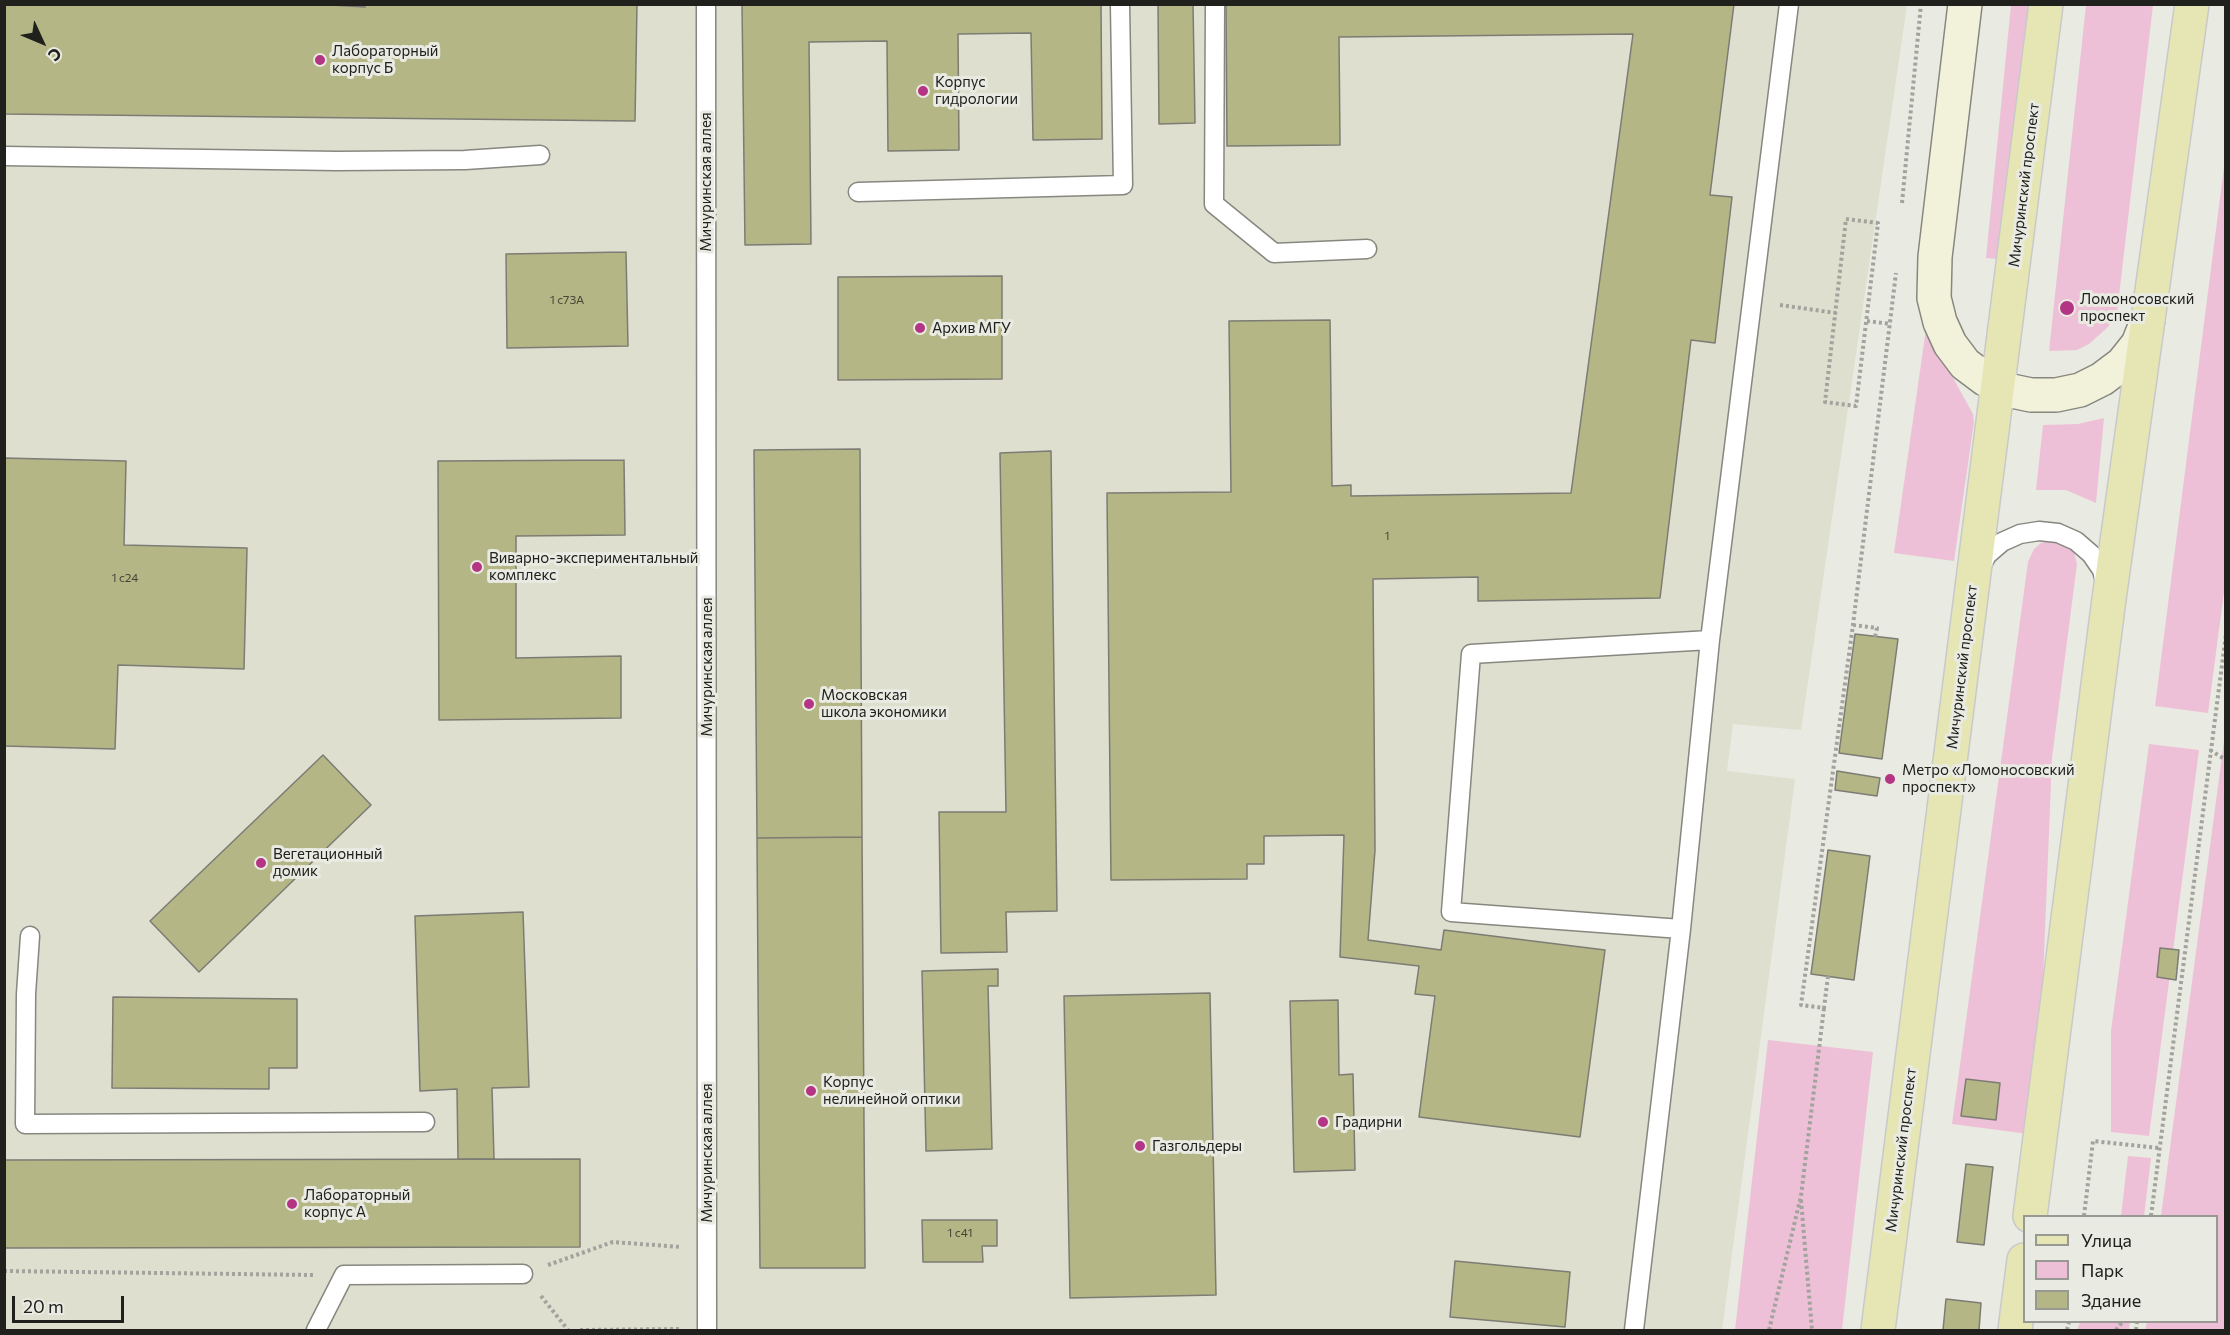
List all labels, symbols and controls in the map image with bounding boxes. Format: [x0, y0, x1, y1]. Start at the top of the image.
north arrow [12, 12, 72, 72]
place label: Лабораторный корпус Б [332, 42, 438, 77]
text: С [45, 44, 66, 65]
marker: Лабораторный корпус Б [313, 53, 327, 67]
place label: Корпус гидрологии [935, 73, 1018, 108]
marker: Корпус гидрологии [916, 84, 930, 98]
street label: Мичуринский проспект [2005, 102, 2043, 268]
street label: Мичуринская аллея [697, 112, 715, 252]
place label: Ломоносовский проспект [2080, 290, 2194, 325]
house number: 1 с73А [550, 293, 584, 307]
marker: Ломоносовский проспект [2058, 299, 2076, 317]
place label: Архив МГУ [932, 319, 1011, 337]
marker: Архив МГУ [913, 321, 927, 335]
house number: 1 [1384, 529, 1390, 543]
place label: Виварно-экспериментальный комплекс [489, 549, 698, 584]
marker: Виварно-экспериментальный комплекс [470, 560, 484, 574]
house number: 1 с24 [111, 571, 139, 585]
street label: Мичуринский проспект [1943, 584, 1981, 750]
street label: Мичуринская аллея [698, 597, 716, 737]
place label: Московская школа экономики [821, 686, 947, 721]
marker: Московская школа экономики [802, 697, 816, 711]
place label: Метро «Ломоносовский проспект» [1902, 761, 2075, 796]
marker: Метро «Ломоносовский проспект» [1883, 772, 1897, 786]
place label: Вегетационный домик [273, 845, 383, 880]
marker: Вегетационный домик [254, 856, 268, 870]
street label: Мичуринский проспект [1882, 1067, 1920, 1233]
place label: Корпус нелинейной оптики [823, 1073, 961, 1108]
street label: Мичуринская аллея [698, 1083, 716, 1223]
marker: Корпус нелинейной оптики [804, 1084, 818, 1098]
place label: Градирни [1335, 1113, 1402, 1131]
marker: Градирни [1316, 1115, 1330, 1129]
place label: Газгольдеры [1152, 1137, 1242, 1155]
marker: Газгольдеры [1133, 1139, 1147, 1153]
place label: Лабораторный корпус А [304, 1186, 410, 1221]
marker: Лабораторный корпус А [285, 1197, 299, 1211]
legend [2023, 1215, 2218, 1323]
house number: 1 с41 [947, 1226, 973, 1240]
text: Улица [2081, 1229, 2132, 1251]
text: Парк [2081, 1259, 2124, 1281]
scale bar [15, 1284, 128, 1322]
text: Здание [2081, 1289, 2141, 1311]
text: 20 m [23, 1295, 64, 1317]

